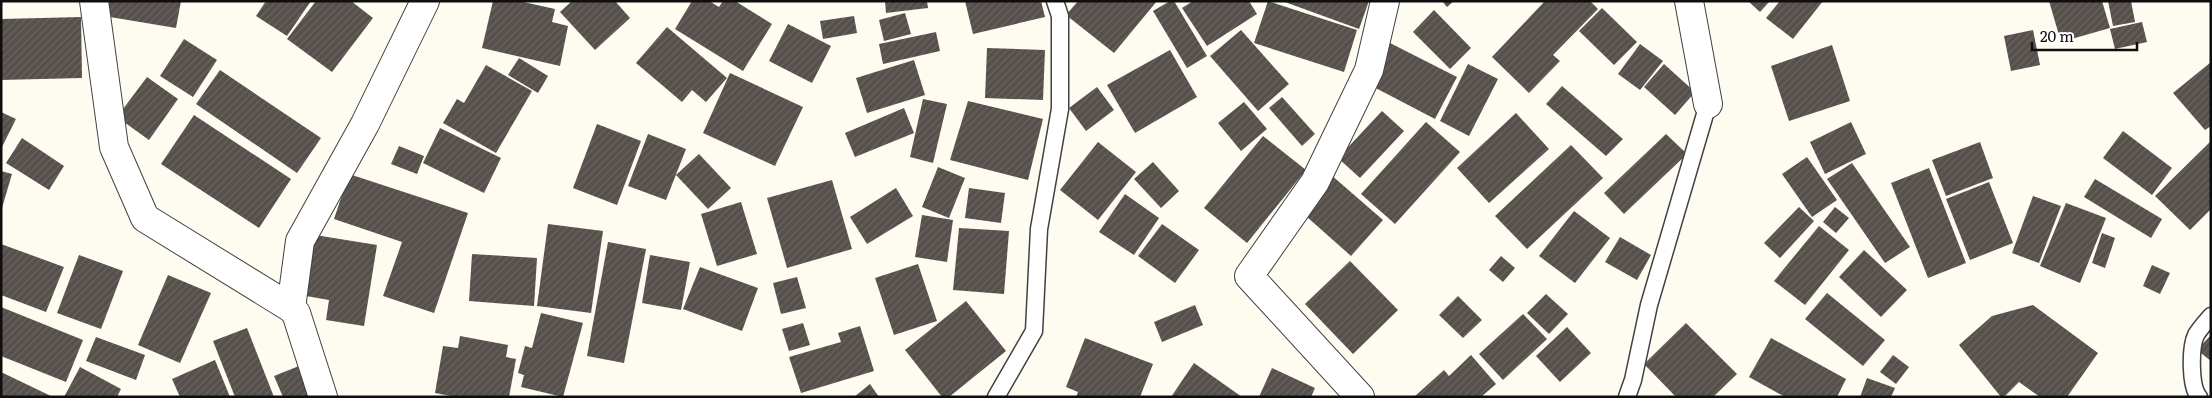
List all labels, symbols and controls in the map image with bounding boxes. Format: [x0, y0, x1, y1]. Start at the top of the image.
scale bar [2032, 20, 2137, 52]
text: 20 m [2040, 24, 2074, 47]

